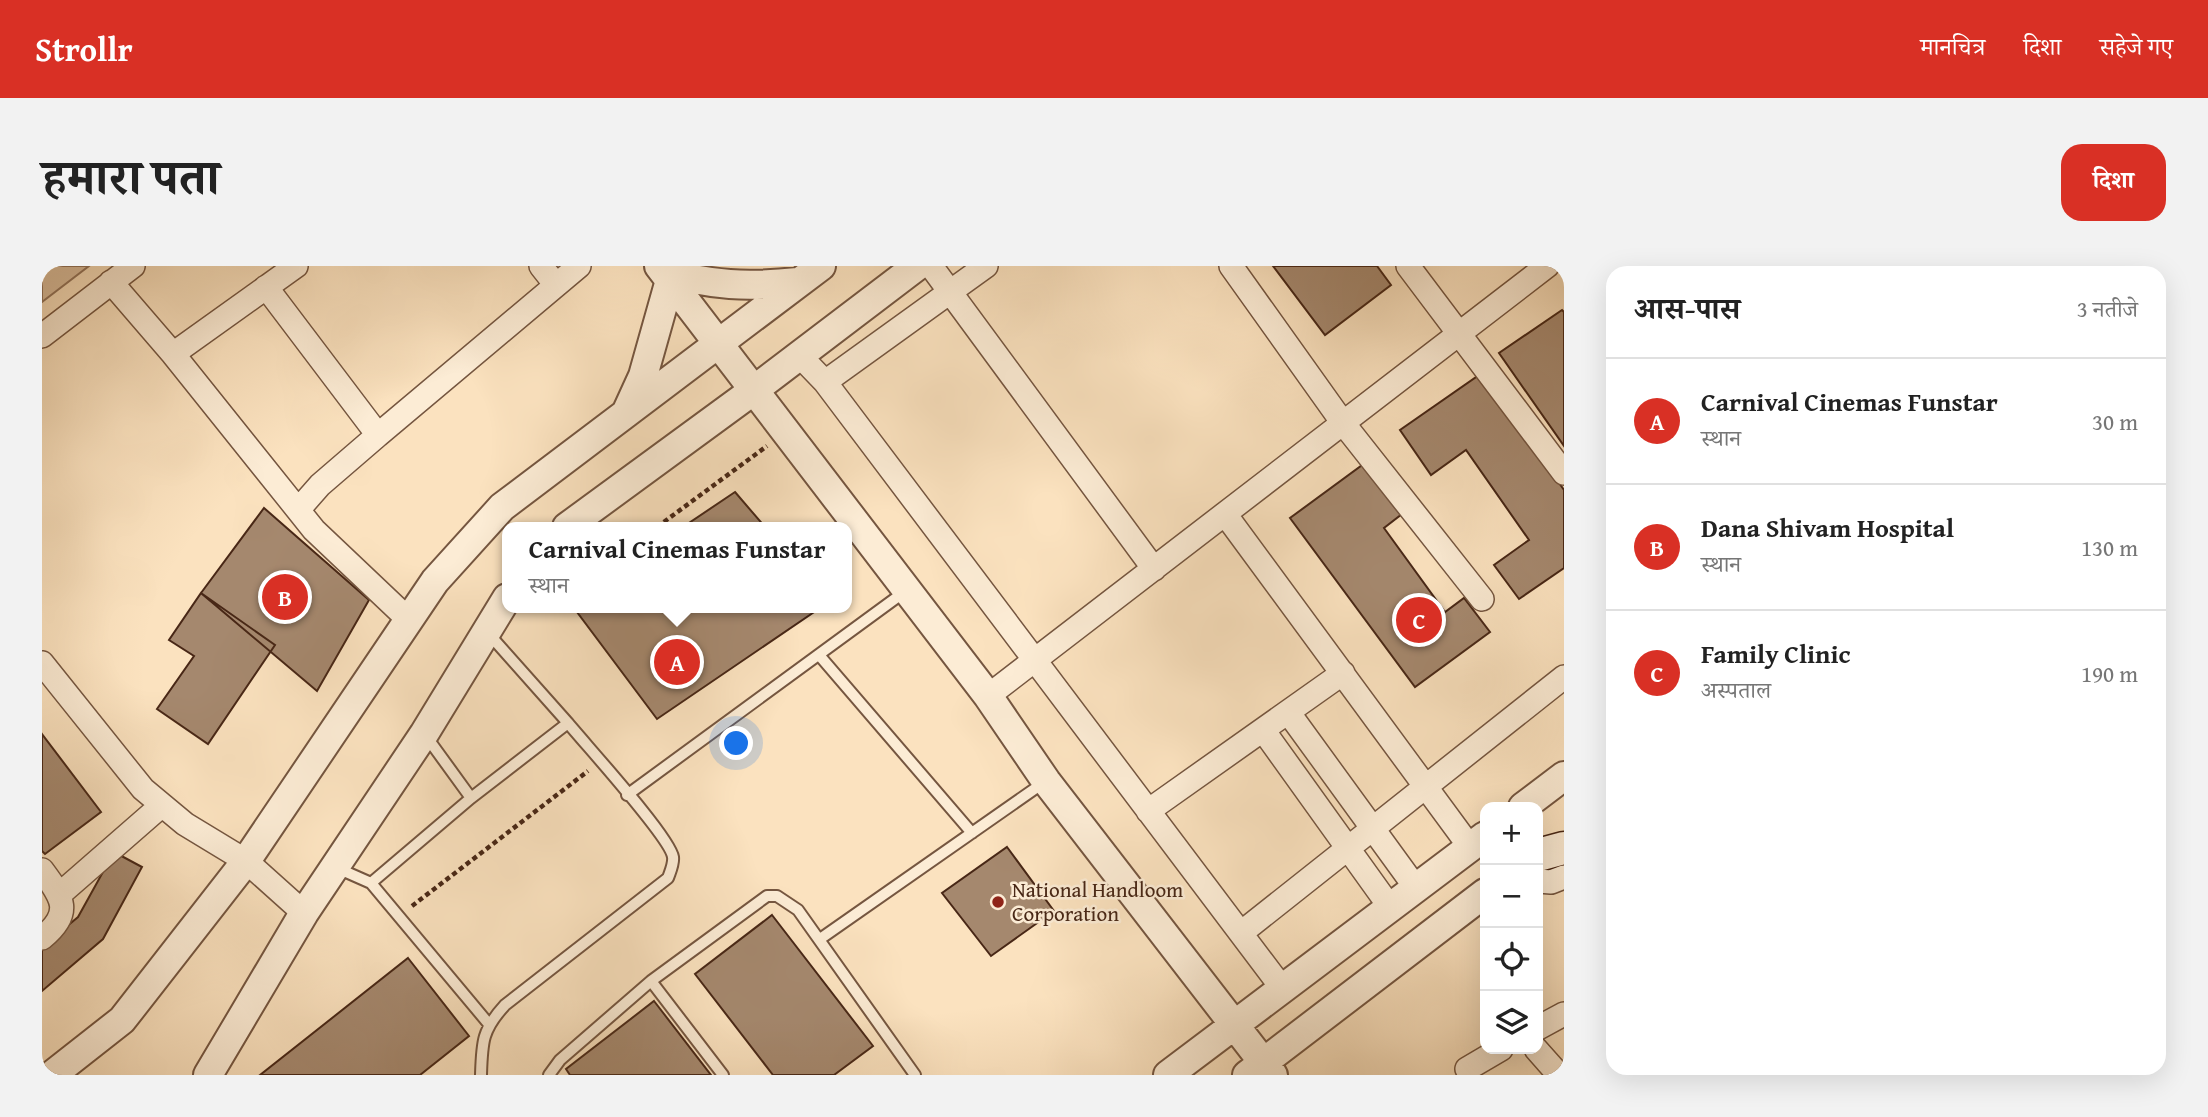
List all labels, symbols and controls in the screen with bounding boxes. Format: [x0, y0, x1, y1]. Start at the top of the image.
text: Strollr [35, 25, 133, 73]
text: मानचित्र [1920, 29, 1985, 64]
text: दिशा [2023, 29, 2061, 64]
text: सहेजे गए [2099, 29, 2173, 64]
text: हमारा पता [42, 140, 220, 212]
button: दिशा [2061, 144, 2166, 221]
text: आस-पास [1634, 286, 1740, 330]
text: 3 नतीजे [2077, 292, 2138, 325]
text: Carnival Cinemas Funstar [1701, 382, 1998, 421]
text: A [1650, 405, 1664, 438]
text: 30 m [2092, 405, 2138, 438]
text: स्थान [1701, 421, 1741, 454]
text: Dana Shivam Hospital [1701, 508, 1954, 547]
popup [502, 522, 852, 613]
text: Carnival Cinemas Funstar [529, 529, 825, 568]
text: B [1650, 531, 1664, 564]
text: 130 m [2081, 531, 2138, 564]
text: स्थान [1701, 547, 1741, 580]
text: स्थान [529, 568, 569, 601]
pin: B [262, 571, 308, 623]
pin: C [1396, 594, 1442, 646]
text: Family Clinic [1701, 634, 1850, 673]
pin: A [654, 636, 700, 688]
text: C [1650, 657, 1664, 690]
text: 190 m [2081, 657, 2138, 690]
text: अस्पताल [1701, 673, 1771, 706]
your location [719, 726, 753, 760]
map controls [1480, 802, 1543, 1054]
button: + [1480, 802, 1543, 865]
button: − [1480, 865, 1543, 928]
place label: National Handloom Corporation [1012, 874, 1183, 929]
marker: National Handloom Corporation [990, 894, 1006, 910]
button: locate [1480, 928, 1543, 991]
button: layers [1480, 991, 1543, 1054]

